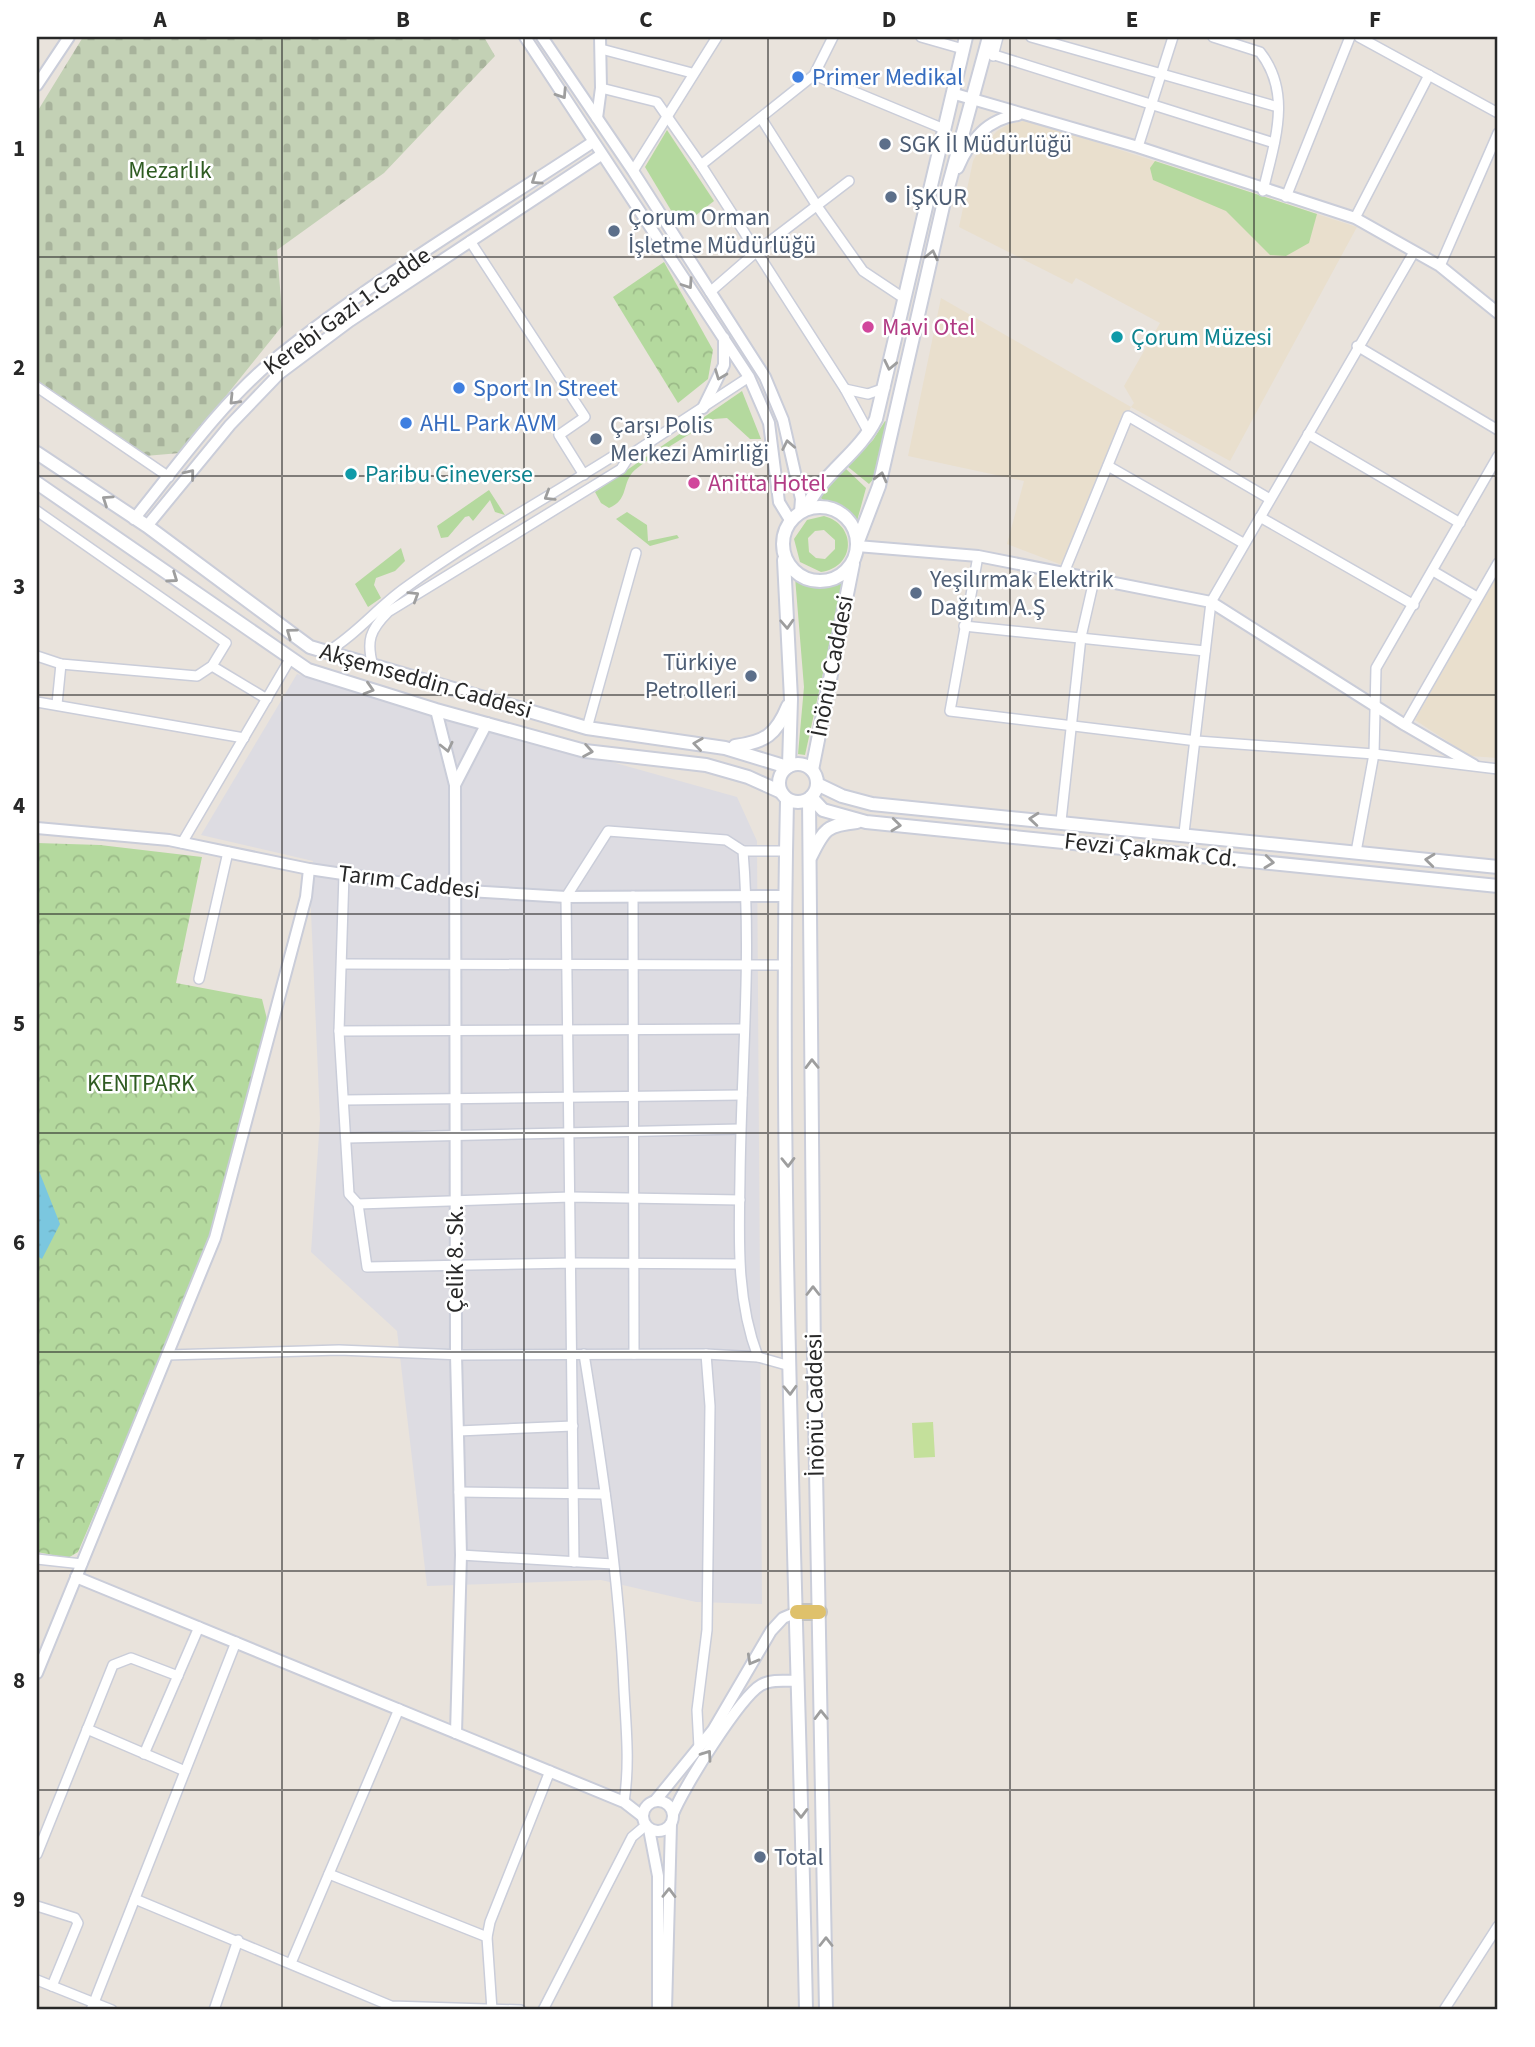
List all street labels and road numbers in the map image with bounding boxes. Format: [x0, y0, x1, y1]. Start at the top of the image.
street label: Kerebi Gazi 1.Cadde [256, 238, 438, 384]
street label: İnönü Caddesi [801, 592, 863, 740]
street label: Akşemseddin Caddesi [316, 634, 536, 728]
street label: Fevzi Çakmak Cd. [1062, 823, 1240, 877]
street label: Tarım Caddesi [336, 856, 482, 908]
street label: Çelik 8. Sk. [438, 1205, 473, 1313]
street label: İnönü Caddesi [796, 1333, 834, 1477]

